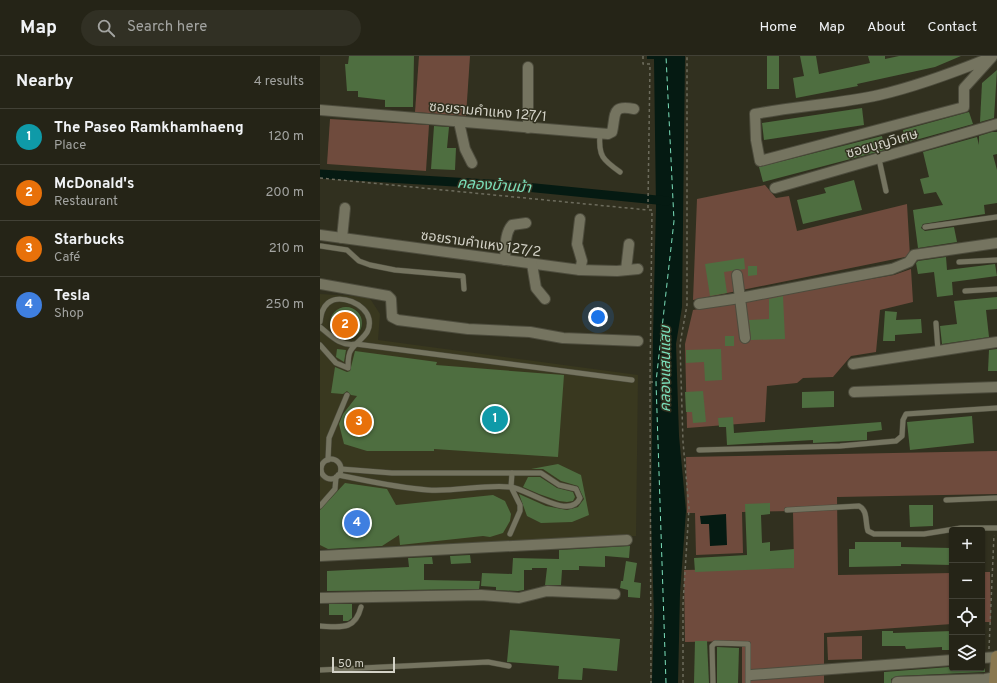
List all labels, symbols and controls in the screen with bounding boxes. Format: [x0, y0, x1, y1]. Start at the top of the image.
search box [81, 10, 361, 46]
text: Map [20, 16, 57, 40]
icon: search [95, 17, 117, 39]
text: Search here [127, 18, 207, 37]
text: Home [760, 19, 797, 36]
text: Map [819, 19, 845, 36]
text: About [867, 19, 906, 36]
text: Contact [928, 19, 977, 36]
text: Nearby [16, 71, 73, 93]
text: 4 results [254, 74, 304, 90]
street label: ซอยรามคำแหง 127/1 [428, 99, 547, 126]
text: The Paseo Ramkhamhaeng [54, 119, 244, 138]
street label: ซอยบุญวิเศษ [845, 126, 920, 163]
text: 1 [26, 129, 32, 145]
text: 120 m [269, 129, 304, 145]
text: Place [54, 138, 86, 154]
water label: คลองบ้านม้า [456, 174, 532, 199]
text: McDonald's [54, 175, 134, 194]
text: 2 [25, 185, 33, 201]
text: 200 m [265, 185, 304, 201]
text: Restaurant [54, 194, 118, 210]
street label: ซอยรามคำแหง 127/2 [420, 228, 542, 261]
text: Starbucks [54, 231, 124, 250]
text: 3 [25, 241, 33, 257]
text: 210 m [269, 241, 304, 257]
text: Café [54, 250, 80, 266]
text: Tesla [54, 287, 90, 306]
text: 4 [25, 297, 33, 313]
text: 250 m [266, 297, 304, 313]
text: Shop [54, 306, 84, 322]
your location [588, 307, 608, 327]
pin: 2 [332, 310, 358, 340]
water label: คลองแสนแสบ [657, 325, 676, 412]
pin: 1 [482, 404, 508, 434]
pin: 3 [346, 407, 372, 437]
pin: 4 [344, 508, 370, 538]
map controls [949, 527, 985, 671]
button: + [949, 527, 985, 563]
button: − [949, 563, 985, 599]
button: locate [949, 599, 985, 635]
button: layers [949, 635, 985, 671]
scale bar [332, 655, 395, 674]
text: 50 m [338, 657, 364, 671]

